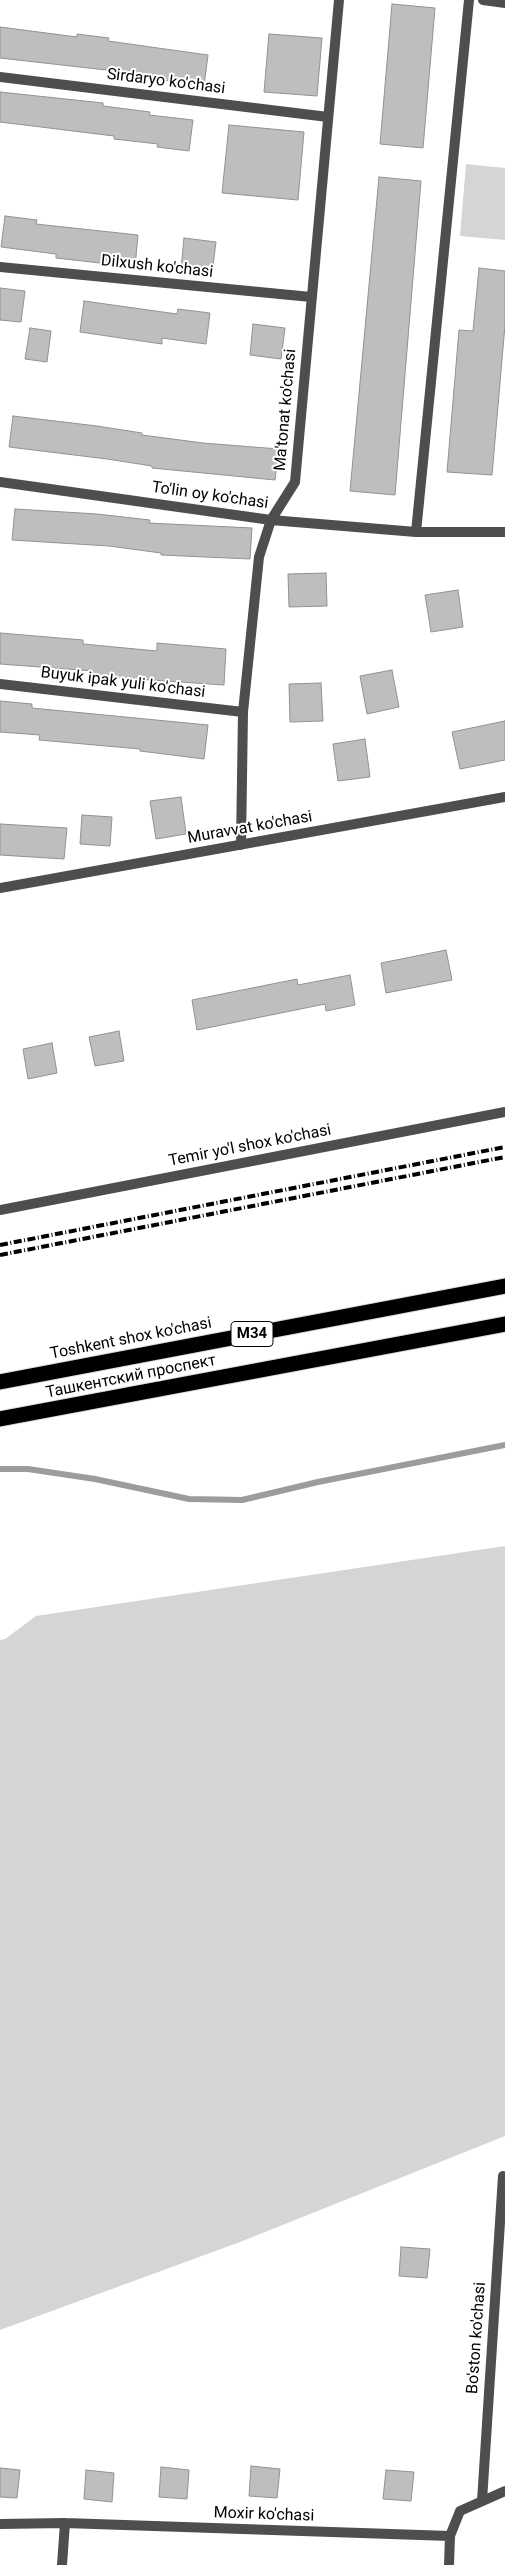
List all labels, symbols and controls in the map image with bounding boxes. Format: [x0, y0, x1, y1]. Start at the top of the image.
street label: Sirdaryo ko'chasi [106, 65, 226, 99]
street label: Dilxush ko'chasi [100, 252, 214, 282]
street label: Ma'tonat ko'chasi [271, 348, 301, 472]
street label: To'lin oy ko'chasi [151, 478, 269, 514]
street label: Buyuk ipak yuli ko'chasi [40, 663, 206, 703]
street label: Muravvat ko'chasi [186, 808, 314, 848]
street label: Temir yo'l shox ko'chasi [167, 1121, 333, 1171]
street label: Toshkent shox ko'chasi [49, 1314, 213, 1364]
road number: M34 [231, 1322, 273, 1346]
street label: Ташкентский проспект [44, 1351, 218, 1403]
street label: Bo'ston ko'chasi [464, 2281, 490, 2395]
street label: Moxir ko'chasi [213, 2504, 315, 2526]

